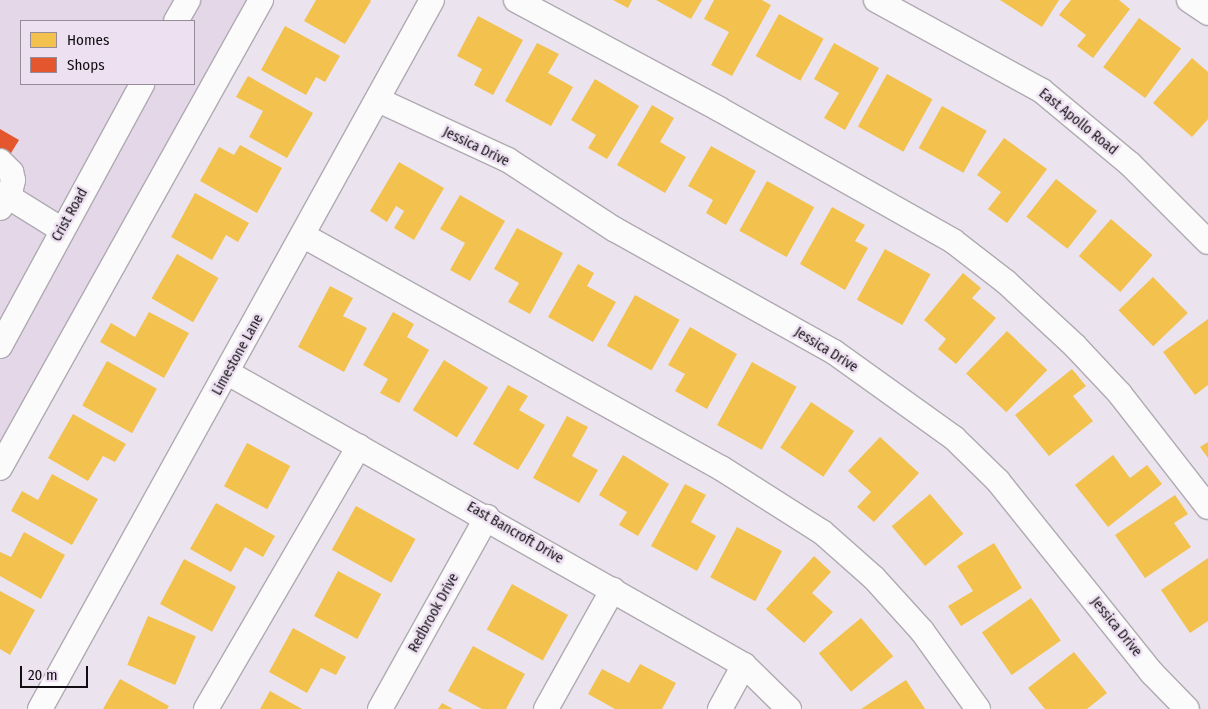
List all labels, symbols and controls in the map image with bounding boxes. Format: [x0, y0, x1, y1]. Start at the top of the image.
legend [20, 20, 195, 85]
text: Homes [67, 31, 109, 49]
text: Shops [67, 56, 105, 74]
street label: East Apollo Road [1035, 85, 1121, 159]
street label: Jessica Drive [440, 124, 512, 170]
street label: Crist Road [49, 185, 91, 245]
street label: Limestone Lane [209, 312, 267, 398]
street label: Jessica Drive [791, 324, 861, 376]
street label: East Bancroft Drive [464, 499, 566, 567]
street label: Redbrook Drive [405, 570, 463, 656]
street label: Jessica Drive [1087, 594, 1145, 660]
scale bar [22, 656, 90, 688]
text: 20 m [28, 666, 58, 684]

